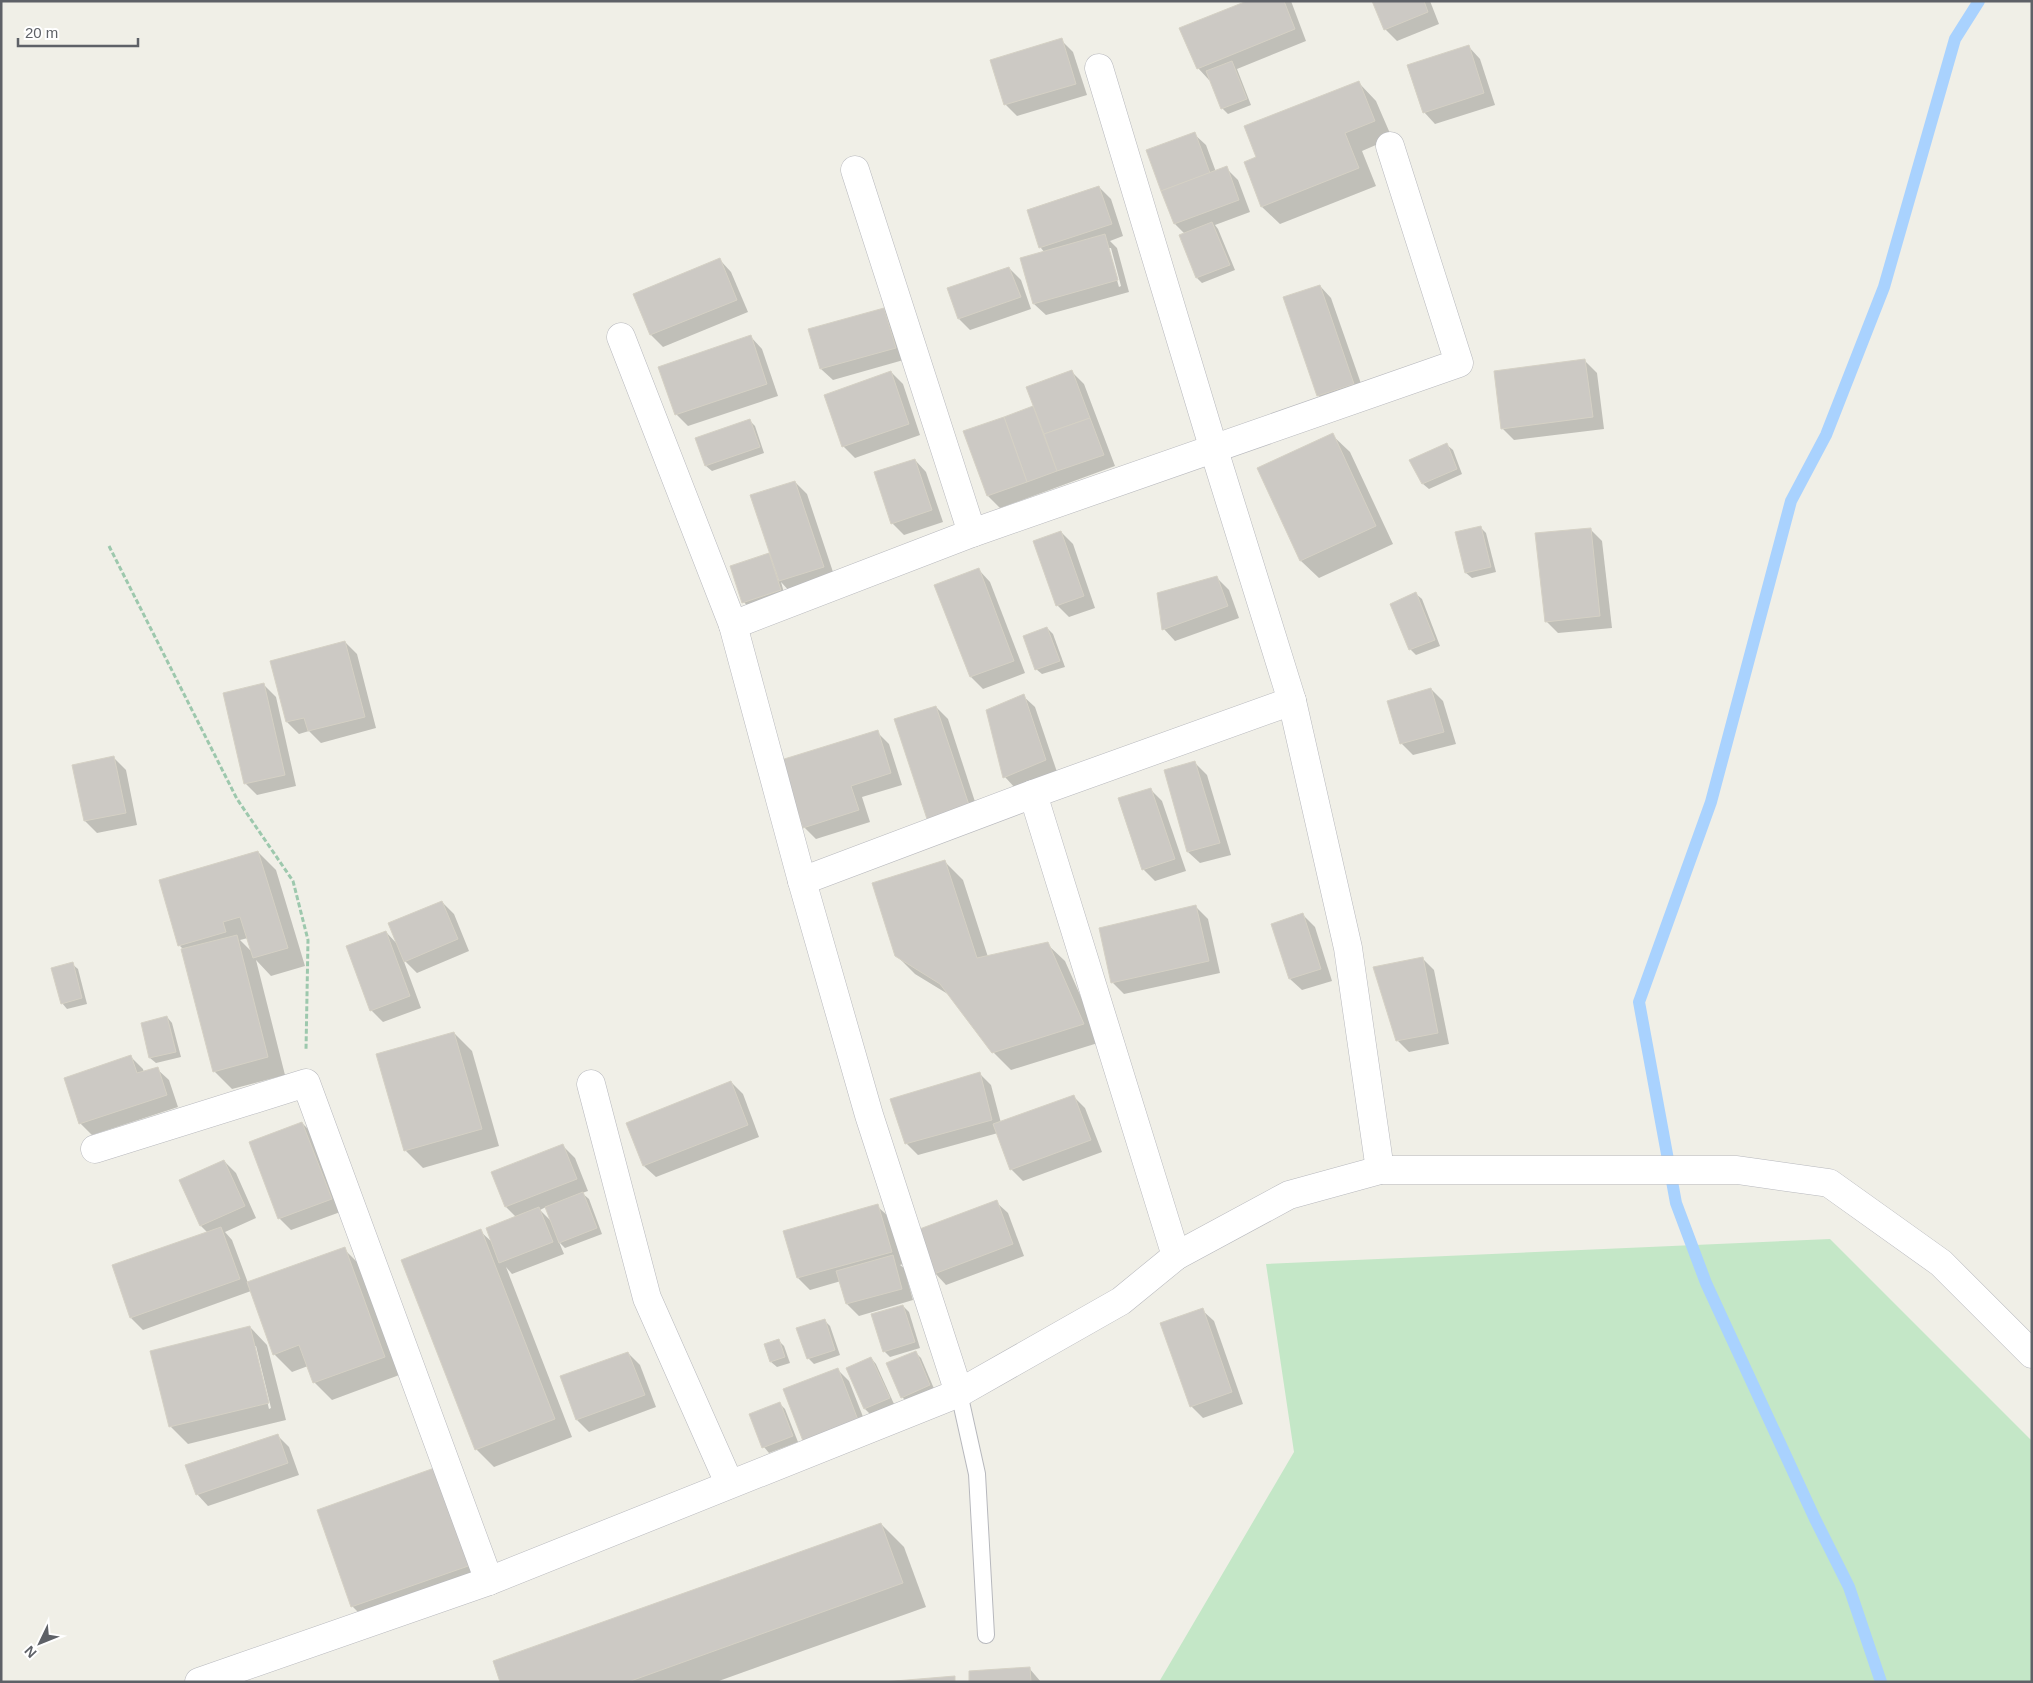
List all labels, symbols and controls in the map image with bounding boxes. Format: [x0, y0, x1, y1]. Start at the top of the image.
scale bar [18, 15, 138, 47]
text: 20 m [25, 24, 58, 41]
north arrow [15, 1618, 65, 1668]
text: N [21, 1643, 40, 1661]

